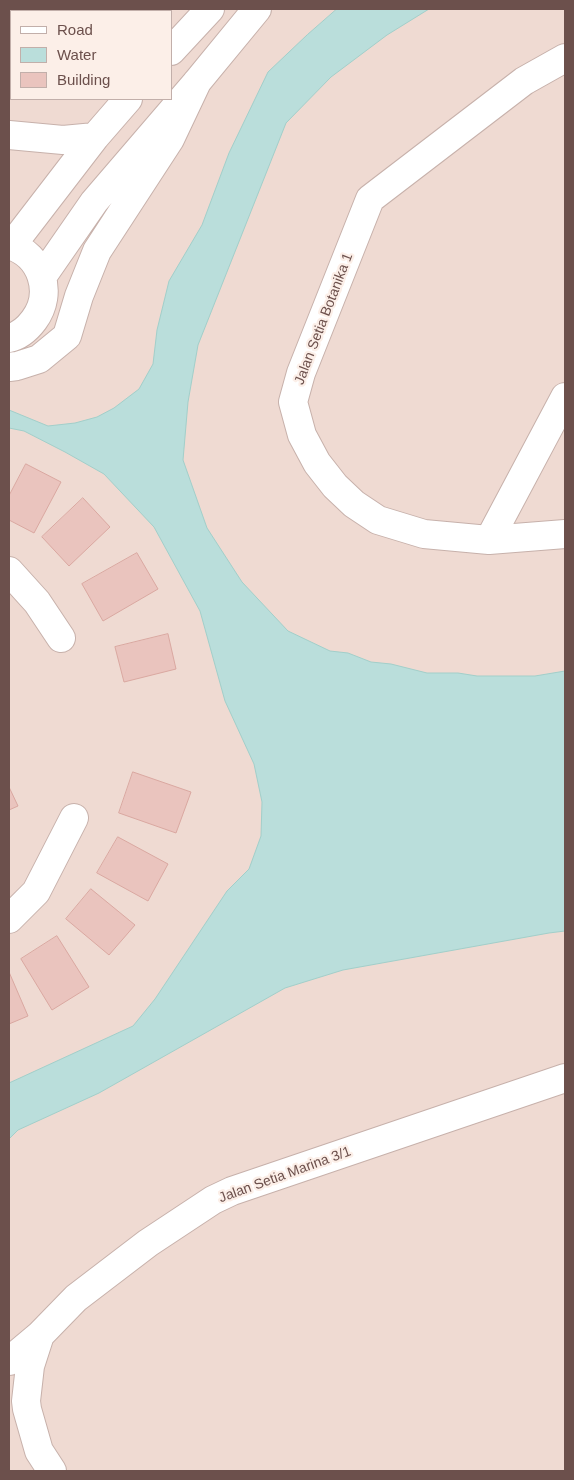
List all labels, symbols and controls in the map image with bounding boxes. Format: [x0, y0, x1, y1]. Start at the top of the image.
legend [10, 10, 172, 100]
text: Road [57, 21, 93, 38]
text: Water [57, 46, 96, 63]
text: Building [57, 71, 110, 88]
street label: Jalan Setia Botanika 1 [291, 251, 357, 387]
street label: Jalan Setia Marina 3/1 [217, 1143, 353, 1207]

